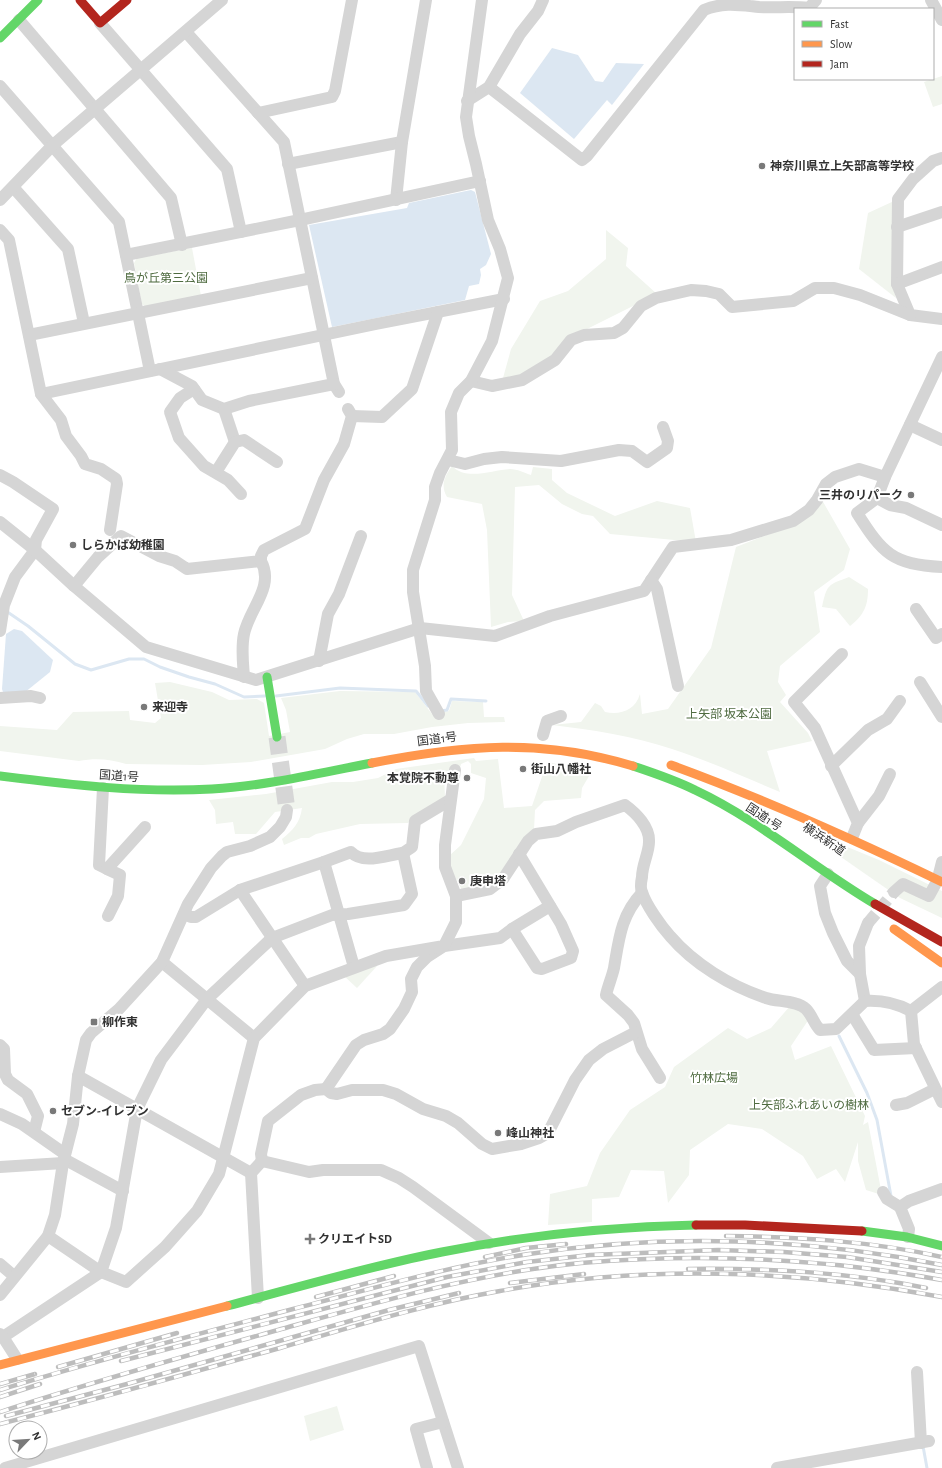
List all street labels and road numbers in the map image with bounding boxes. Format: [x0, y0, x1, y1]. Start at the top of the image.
street label: 国道1号 [416, 730, 458, 747]
street label: 国道1号 [99, 768, 140, 783]
street label: 国道1号 [744, 800, 785, 833]
street label: 横浜新道 [801, 820, 848, 857]

